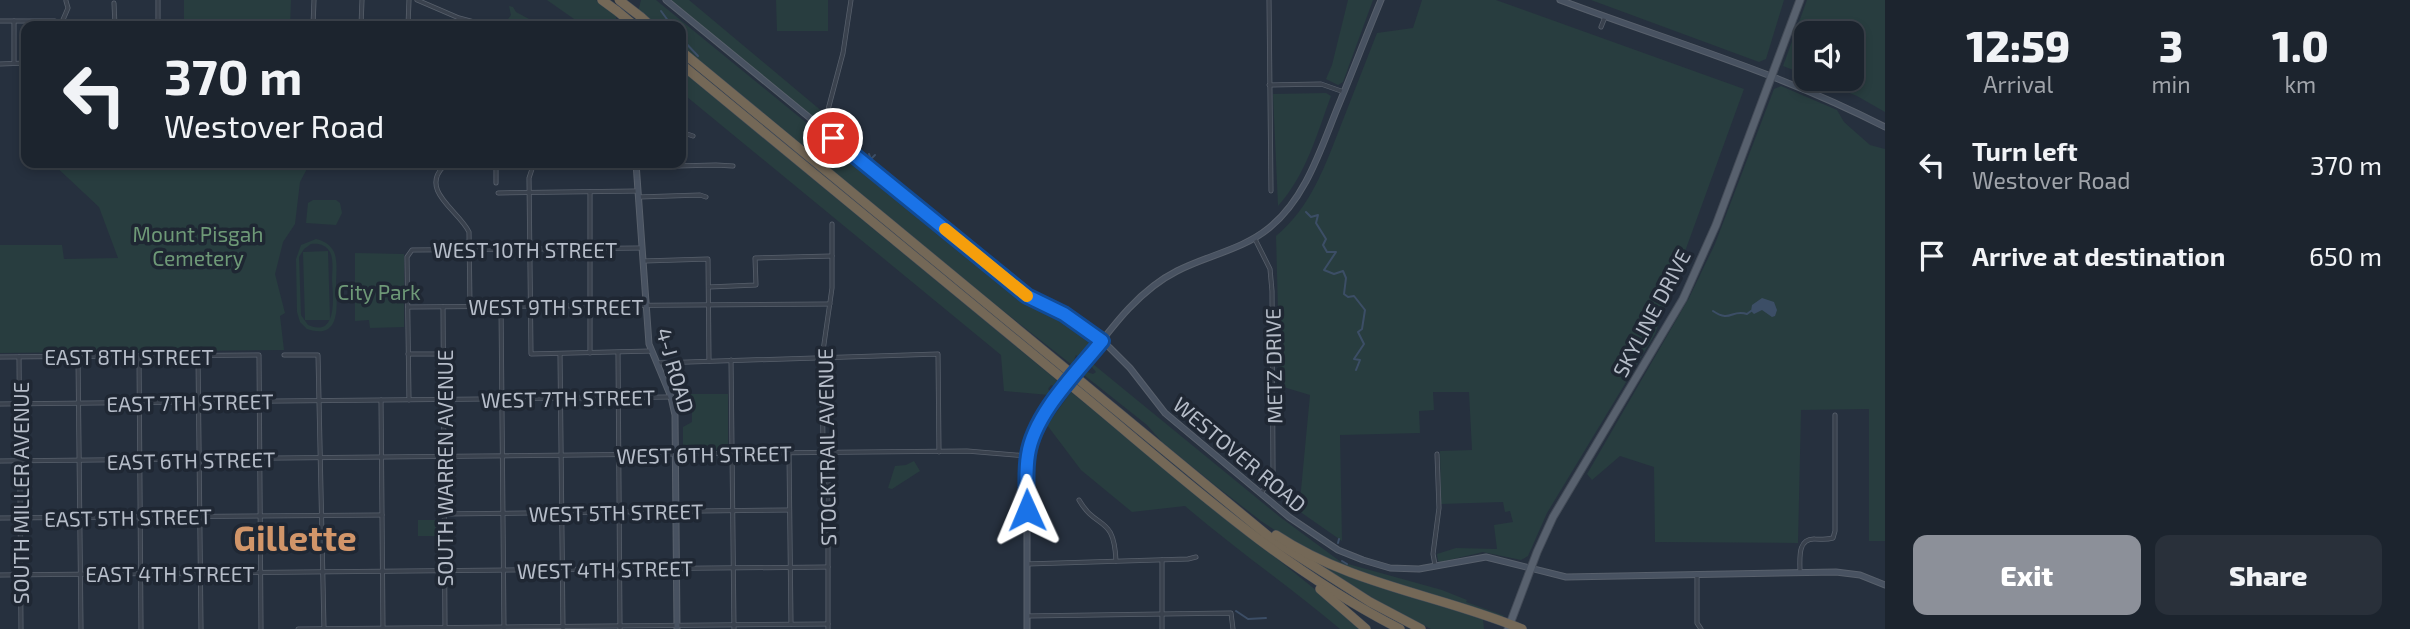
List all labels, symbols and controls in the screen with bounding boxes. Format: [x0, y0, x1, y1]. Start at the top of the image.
text: 12:59 [1966, 20, 2070, 70]
text: 3 [2159, 20, 2183, 70]
text: 1.0 [2272, 20, 2329, 70]
map controls [1794, 21, 1864, 91]
button: sound [1794, 21, 1864, 91]
text: 370 m [164, 46, 302, 105]
icon: left [49, 49, 140, 140]
text: Arrival [1983, 70, 2053, 98]
text: min [2151, 70, 2191, 98]
text: km [2284, 70, 2316, 98]
text: Westover Road [164, 106, 384, 144]
pin [803, 108, 863, 168]
icon: arrive [814, 119, 852, 157]
text: Turn left [1972, 135, 2078, 166]
icon: left [1913, 146, 1951, 184]
text: 370 m [2310, 149, 2382, 180]
text: Westover Road [1972, 166, 2130, 194]
park label: Mount Pisgah Cemetery [133, 221, 263, 270]
street label: WEST 10TH STREET [433, 237, 617, 262]
icon: arrive [1913, 237, 1951, 275]
text: Arrive at destination [1972, 240, 2225, 271]
text: 650 m [2309, 240, 2382, 271]
street label: SKYLINE DRIVE [1607, 245, 1695, 381]
park label: City Park [337, 279, 421, 304]
street label: WEST 9TH STREET [468, 294, 644, 319]
street label: METZ DRIVE [1259, 308, 1287, 424]
street label: 4-J ROAD [652, 325, 700, 415]
street label: EAST 8TH STREET [44, 344, 214, 369]
street label: STOCKTRAIL AVENUE [812, 348, 840, 546]
street label: SOUTH WARREN AVENUE [432, 349, 457, 587]
street label: SOUTH MILLER AVENUE [8, 382, 33, 604]
street label: WEST 7TH STREET [481, 384, 655, 412]
street label: EAST 7TH STREET [106, 388, 274, 416]
street label: WESTOVER ROAD [1169, 391, 1311, 517]
street label: WEST 6TH STREET [616, 440, 792, 468]
street label: EAST 6TH STREET [106, 446, 276, 474]
position arrow [990, 473, 1064, 547]
street label: WEST 5TH STREET [528, 498, 704, 526]
street label: EAST 5TH STREET [44, 503, 212, 531]
district label: Gillette [233, 516, 357, 558]
button: Exit [1913, 535, 2141, 615]
button: Share [2155, 535, 2382, 615]
street label: WEST 4TH STREET [517, 555, 693, 583]
street label: EAST 4TH STREET [85, 561, 255, 586]

